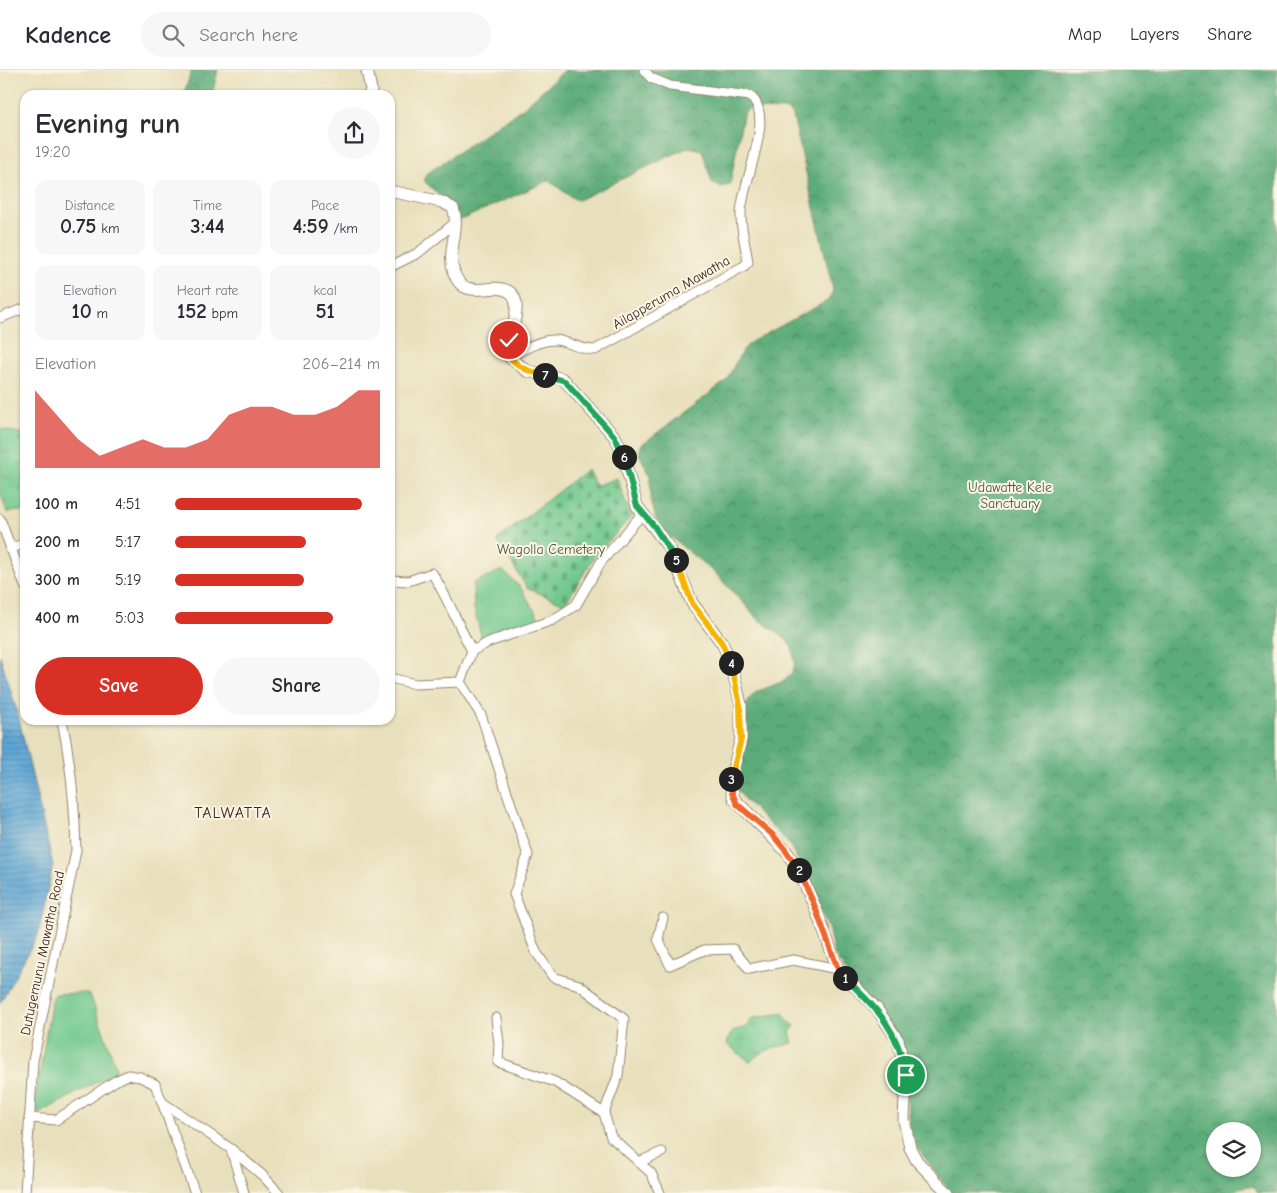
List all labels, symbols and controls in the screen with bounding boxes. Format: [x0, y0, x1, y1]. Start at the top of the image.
search box [141, 12, 491, 57]
text: Kadence [25, 21, 111, 49]
icon: search [159, 21, 187, 49]
text: Search here [199, 24, 298, 46]
text: Map [1068, 24, 1102, 45]
text: Layers [1130, 24, 1179, 45]
text: Share [1207, 24, 1252, 45]
button: share [328, 107, 380, 159]
text: Evening run [35, 108, 180, 140]
text: 19:20 [35, 143, 71, 161]
text: Distance [65, 197, 115, 214]
text: Time [193, 197, 222, 214]
text: Pace [311, 197, 339, 214]
text: 0.75 [60, 214, 97, 238]
text: 3:44 [190, 214, 225, 238]
text: 4:59 [292, 214, 329, 238]
text: km [97, 220, 120, 237]
text: /km [329, 220, 358, 237]
street label: Ailapperuma Mawatha [610, 252, 733, 333]
text: Elevation [63, 282, 117, 299]
text: Heart rate [177, 282, 238, 299]
text: kcal [313, 282, 337, 299]
text: 10 [72, 299, 92, 323]
text: 152 [177, 299, 207, 323]
text: 51 [315, 299, 335, 323]
text: m [92, 305, 108, 322]
text: bpm [207, 305, 238, 322]
pin [488, 319, 530, 361]
icon: check [495, 326, 523, 354]
text: Elevation [35, 355, 96, 373]
text: 206–214 m [303, 355, 380, 373]
pin: 7 [532, 362, 558, 388]
text: 7 [542, 367, 549, 384]
pin: 6 [612, 444, 636, 470]
text: 6 [621, 449, 628, 466]
park label: Udawatte Kele Sanctuary [968, 479, 1052, 512]
text: 100 m [35, 495, 78, 513]
text: 4:51 [115, 495, 141, 513]
text: 200 m [35, 533, 80, 551]
text: 5:17 [115, 533, 140, 551]
park label: Wagolla Cemetery [497, 541, 606, 558]
pin: 5 [664, 548, 688, 572]
text: 5 [673, 552, 680, 569]
text: 300 m [35, 571, 80, 589]
text: 5:19 [115, 571, 141, 589]
text: 400 m [35, 609, 79, 627]
text: 5:03 [115, 609, 144, 627]
pin: 4 [718, 650, 744, 676]
text: 4 [728, 655, 735, 672]
button: Save [35, 657, 203, 715]
button: Share [213, 657, 380, 715]
pin: 3 [718, 766, 744, 792]
text: 3 [728, 771, 735, 788]
district label: TALWATTA [194, 804, 272, 822]
pin: 2 [786, 858, 812, 882]
text: 2 [796, 862, 803, 879]
street label: Dutugemunu Mawatha Road [17, 869, 68, 1037]
pin: 1 [832, 966, 858, 990]
text: 1 [843, 970, 848, 987]
pin [885, 1054, 927, 1096]
icon: arrive [892, 1061, 920, 1089]
map controls [1206, 1122, 1261, 1177]
button: layers [1206, 1122, 1261, 1177]

